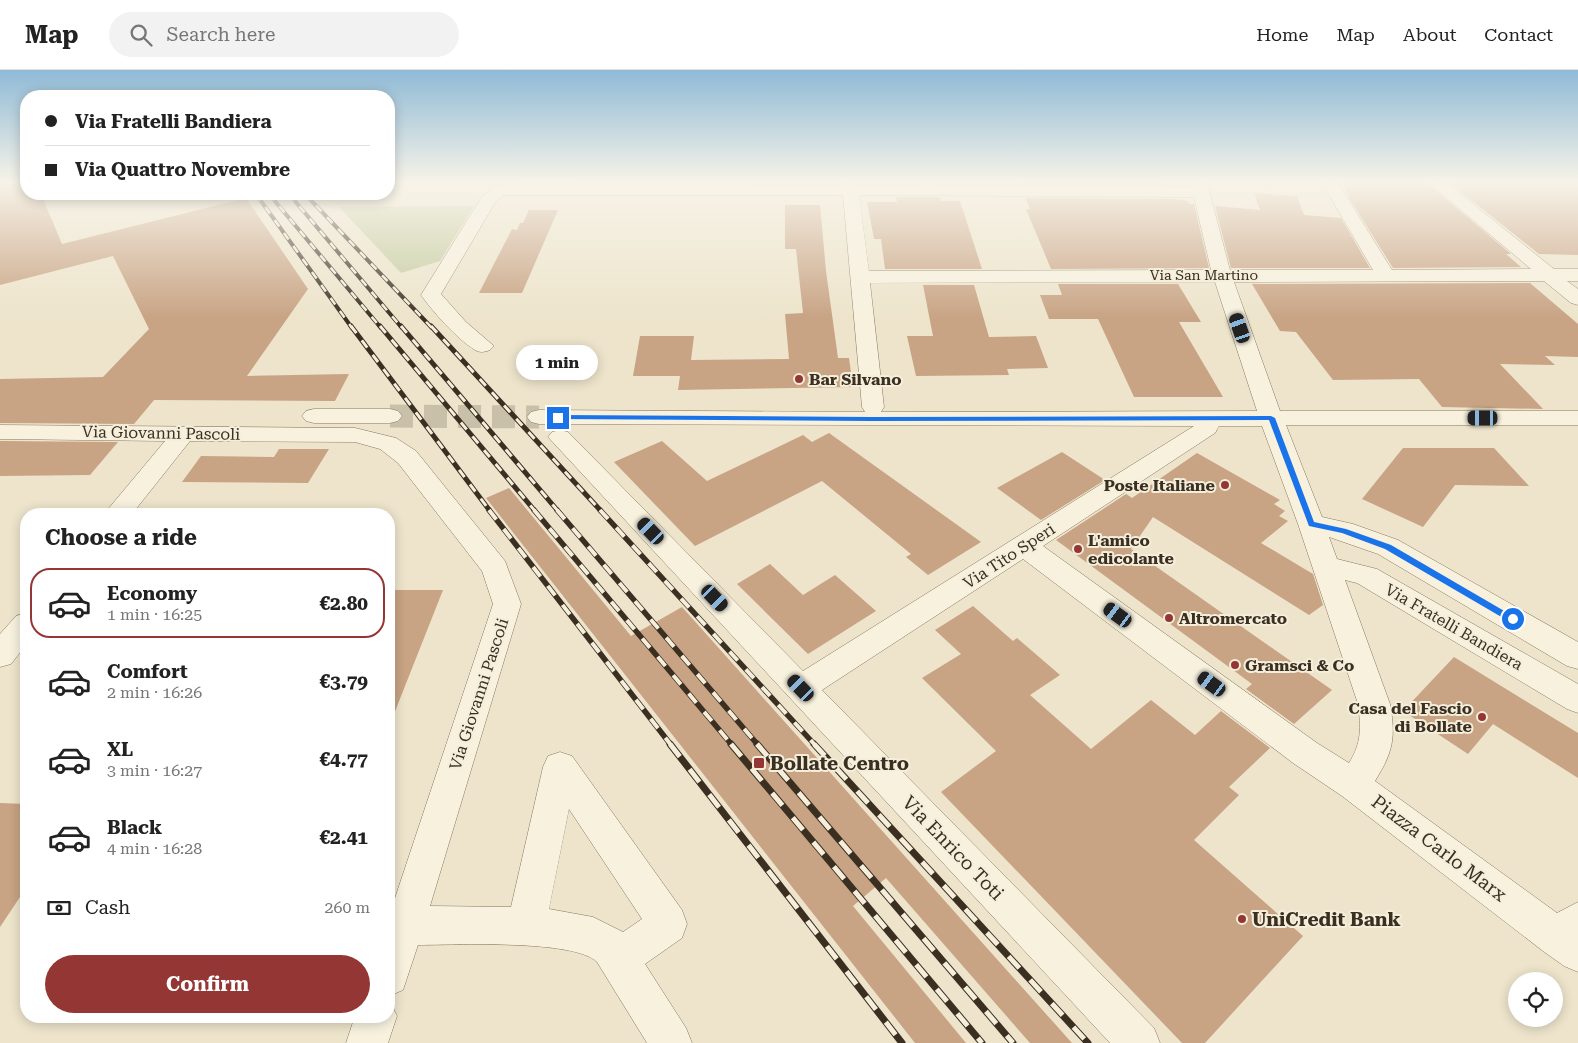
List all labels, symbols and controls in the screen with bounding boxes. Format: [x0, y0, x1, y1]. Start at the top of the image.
search box [109, 12, 459, 57]
text: Map [25, 21, 79, 49]
icon: search [127, 21, 155, 49]
text: Search here [167, 23, 275, 46]
text: Home [1256, 24, 1308, 45]
text: Map [1336, 24, 1375, 45]
text: About [1403, 24, 1456, 45]
text: Contact [1484, 24, 1553, 45]
text: Via Fratelli Bandiera [75, 110, 272, 133]
text: Via Quattro Novembre [75, 158, 290, 181]
street label: Via San Martino [1150, 267, 1258, 283]
car [1228, 311, 1251, 345]
callout: 1 min [517, 346, 599, 380]
text: 1 min [535, 353, 579, 372]
place label: Bar Silvano [809, 370, 901, 389]
marker: Bar Silvano [793, 373, 805, 385]
route end [547, 407, 569, 429]
car [1468, 411, 1498, 426]
street label: Via Giovanni Pascoli [82, 422, 240, 444]
place label: Poste Italiane [1104, 476, 1215, 495]
marker: Poste Italiane [1219, 479, 1231, 491]
car [635, 515, 666, 547]
street label: Via Tito Speri [960, 519, 1058, 593]
text: Choose a ride [45, 525, 197, 550]
place label: L'amico edicolante [1088, 531, 1174, 568]
marker: L'amico edicolante [1072, 543, 1084, 555]
street label: Via Fratelli Bandiera [1382, 580, 1526, 674]
icon: car [47, 581, 92, 626]
text: Economy [107, 582, 197, 605]
car [699, 582, 730, 614]
text: €2.80 [319, 592, 368, 615]
car [1101, 600, 1134, 630]
text: 1 min · 16:25 [107, 605, 202, 624]
route start [1502, 608, 1524, 630]
place label: Altromercato [1179, 609, 1287, 628]
marker: Altromercato [1163, 612, 1175, 624]
street label: Via Giovanni Pascoli [446, 616, 512, 772]
place label: Gramsci & Co [1245, 656, 1354, 675]
icon: car [47, 659, 92, 704]
marker: Gramsci & Co [1229, 659, 1241, 671]
text: Comfort [107, 660, 188, 683]
car [1195, 669, 1228, 699]
text: €3.79 [319, 670, 368, 693]
car [785, 672, 816, 704]
text: 2 min · 16:26 [107, 683, 202, 702]
place label: Casa del Fascio di Bollate [1349, 699, 1472, 736]
marker: Casa del Fascio di Bollate [1476, 711, 1488, 723]
icon: car [47, 737, 92, 782]
text: XL [107, 738, 133, 761]
text: €4.77 [319, 748, 368, 771]
place label: Bollate Centro [770, 752, 909, 775]
marker: Bollate Centro [752, 756, 766, 770]
text: 3 min · 16:27 [107, 761, 202, 780]
street label: Piazza Carlo Marx [1367, 790, 1511, 906]
street label: Via Enrico Toti [897, 791, 1009, 905]
icon: car [47, 815, 92, 860]
text: Black [107, 816, 162, 839]
text: €2.41 [319, 826, 368, 849]
text: 4 min · 16:28 [107, 839, 202, 858]
icon: cash [45, 894, 73, 922]
text: Cash [85, 896, 130, 919]
text: 260 m [324, 898, 370, 917]
place label: UniCredit Bank [1252, 908, 1401, 931]
marker: UniCredit Bank [1236, 913, 1248, 925]
button: Confirm [45, 955, 370, 1013]
map controls [1508, 972, 1563, 1027]
button: locate [1508, 972, 1563, 1027]

